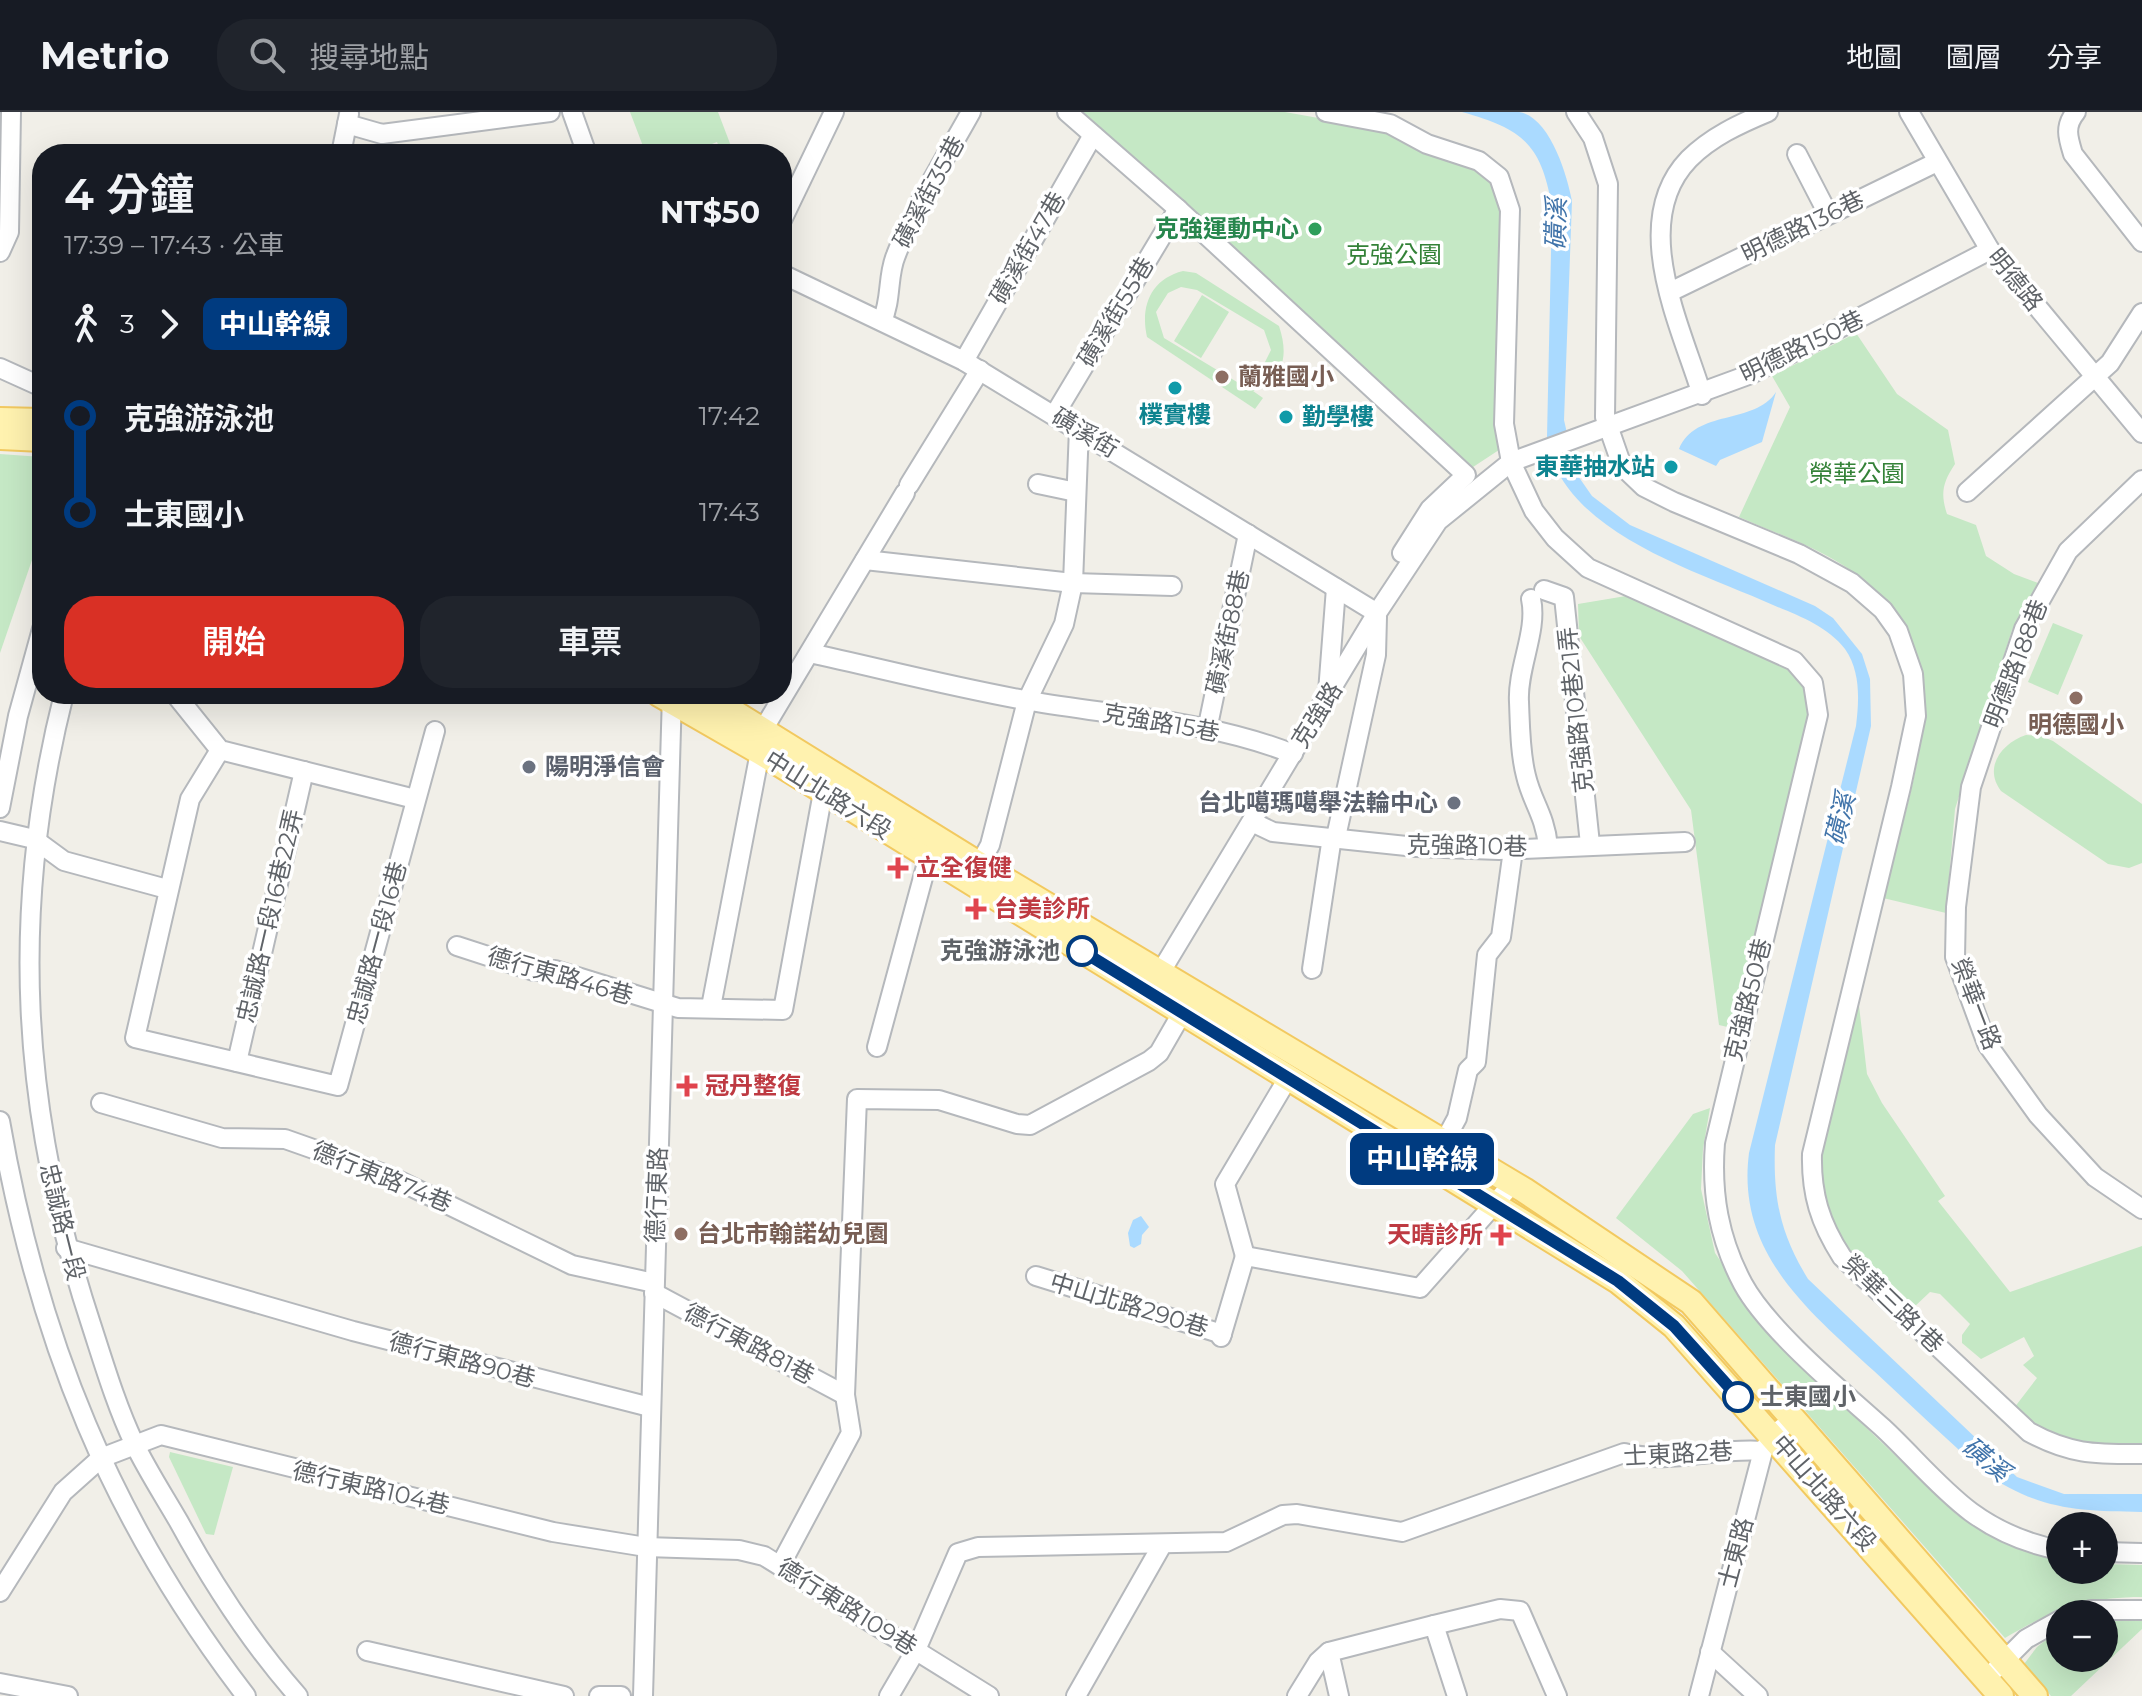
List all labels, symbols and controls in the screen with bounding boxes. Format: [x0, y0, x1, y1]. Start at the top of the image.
search box [217, 19, 777, 91]
text: Metrio [40, 32, 169, 79]
icon: search [245, 33, 289, 77]
text: 搜尋地點 [309, 39, 429, 76]
text: 地圖 [1846, 40, 1902, 74]
text: 圖層 [1946, 40, 2002, 74]
text: 分享 [2046, 40, 2102, 74]
street label: 磺溪街35巷 [887, 131, 970, 253]
text: 4 分鐘 [64, 167, 194, 221]
street label: 明德路136巷 [1737, 184, 1869, 269]
street label: 磺溪街47巷 [984, 186, 1071, 309]
text: NT$50 [660, 194, 760, 231]
water label: 磺溪 [1540, 194, 1573, 250]
place label: 克強運動中心 [1155, 214, 1299, 243]
marker: 克強運動中心 [1306, 220, 1324, 238]
text: 17:39 – 17:43 · 公車 [64, 229, 284, 261]
park label: 克強公園 [1346, 240, 1442, 269]
street label: 明德路 [1981, 243, 2049, 317]
street label: 磺溪街55巷 [1071, 252, 1160, 372]
icon: walk [64, 302, 108, 346]
icon: forward [147, 302, 191, 346]
street label: 明德路150巷 [1735, 304, 1868, 389]
text: 中山幹線 [219, 307, 331, 341]
text: 3 [120, 308, 135, 340]
place label: 蘭雅國小 [1238, 362, 1334, 391]
marker: 蘭雅國小 [1213, 368, 1231, 386]
marker: 樸實樓 [1166, 379, 1184, 397]
text: 克強游泳池 [124, 400, 274, 437]
text: 17:42 [698, 400, 760, 432]
place label: 樸實樓 [1139, 400, 1211, 429]
street label: 磺溪街 [1047, 402, 1124, 464]
place label: 勤學樓 [1302, 402, 1374, 431]
marker: 勤學樓 [1277, 408, 1295, 426]
place label: 東華抽水站 [1535, 452, 1655, 481]
marker: 東華抽水站 [1662, 458, 1680, 476]
park label: 榮華公園 [1809, 459, 1905, 488]
text: 士東國小 [124, 496, 244, 533]
text: 17:43 [699, 496, 760, 528]
street label: 磺溪街88巷 [1200, 567, 1255, 697]
street label: 明德路188巷 [1978, 595, 2053, 732]
button: 開始 [64, 596, 404, 688]
button: 車票 [420, 596, 760, 688]
street label: 克強路10巷21弄 [1552, 626, 1599, 795]
street label: 克強路 [1285, 677, 1348, 753]
marker: 明德國小 [2067, 689, 2085, 707]
street label: 克強路15巷 [1100, 698, 1222, 747]
place label: 明德國小 [2028, 710, 2124, 739]
street label: 中山北路六段 [760, 744, 897, 845]
place label: 陽明淨信會 [545, 752, 665, 781]
marker: 陽明淨信會 [520, 758, 538, 776]
water label: 磺溪 [1818, 786, 1863, 848]
place label: 台北噶瑪噶舉法輪中心 [1198, 788, 1438, 817]
marker: 台北噶瑪噶舉法輪中心 [1445, 794, 1463, 812]
street label: 忠誠路一段16巷22弄 [231, 806, 308, 1026]
street label: 克強路10巷 [1406, 830, 1528, 861]
place label: 立全復健 [916, 853, 1012, 882]
marker: 立全復健 [887, 857, 909, 879]
street label: 忠誠路一段16巷 [341, 858, 412, 1027]
place label: 台美診所 [994, 894, 1090, 923]
marker: 台美診所 [965, 898, 987, 920]
street label: 克強路50巷 [1718, 935, 1777, 1064]
place label: 克強游泳池 [940, 936, 1060, 965]
marker: 克強游泳池 [1067, 936, 1097, 966]
street label: 德行東路46巷 [484, 941, 636, 1010]
street label: 榮華一路 [1946, 954, 2007, 1054]
place label: 冠丹整復 [705, 1071, 801, 1100]
marker: 冠丹整復 [676, 1075, 698, 1097]
line badge: 中山幹線 [1366, 1133, 1478, 1185]
street label: 德行東路74巷 [308, 1135, 456, 1218]
text: 中山幹線 [1366, 1142, 1478, 1176]
street label: 德行東路 [640, 1147, 673, 1243]
street label: 忠誠路一段 [34, 1160, 91, 1284]
place label: 台北市翰諾幼兒園 [697, 1219, 889, 1248]
place label: 天晴診所 [1387, 1220, 1483, 1249]
marker: 天晴診所 [1490, 1224, 1512, 1246]
marker: 台北市翰諾幼兒園 [672, 1225, 690, 1243]
street label: 榮華三路1巷 [1837, 1249, 1950, 1359]
street label: 中山北路290巷 [1046, 1267, 1212, 1342]
street label: 德行東路81巷 [679, 1297, 820, 1390]
street label: 德行東路90巷 [386, 1326, 539, 1393]
marker: 士東國小 [1723, 1382, 1753, 1412]
place label: 士東國小 [1760, 1382, 1856, 1411]
street label: 中山北路六段 [1766, 1429, 1883, 1557]
water label: 磺溪 [1956, 1430, 2019, 1491]
street label: 士東路2巷 [1622, 1436, 1733, 1471]
street label: 德行東路104巷 [290, 1455, 453, 1520]
map controls [2046, 1512, 2118, 1672]
button: + [2046, 1512, 2118, 1584]
street label: 士東路 [1712, 1514, 1759, 1591]
street label: 德行東路109巷 [772, 1552, 922, 1661]
button: − [2046, 1600, 2118, 1672]

